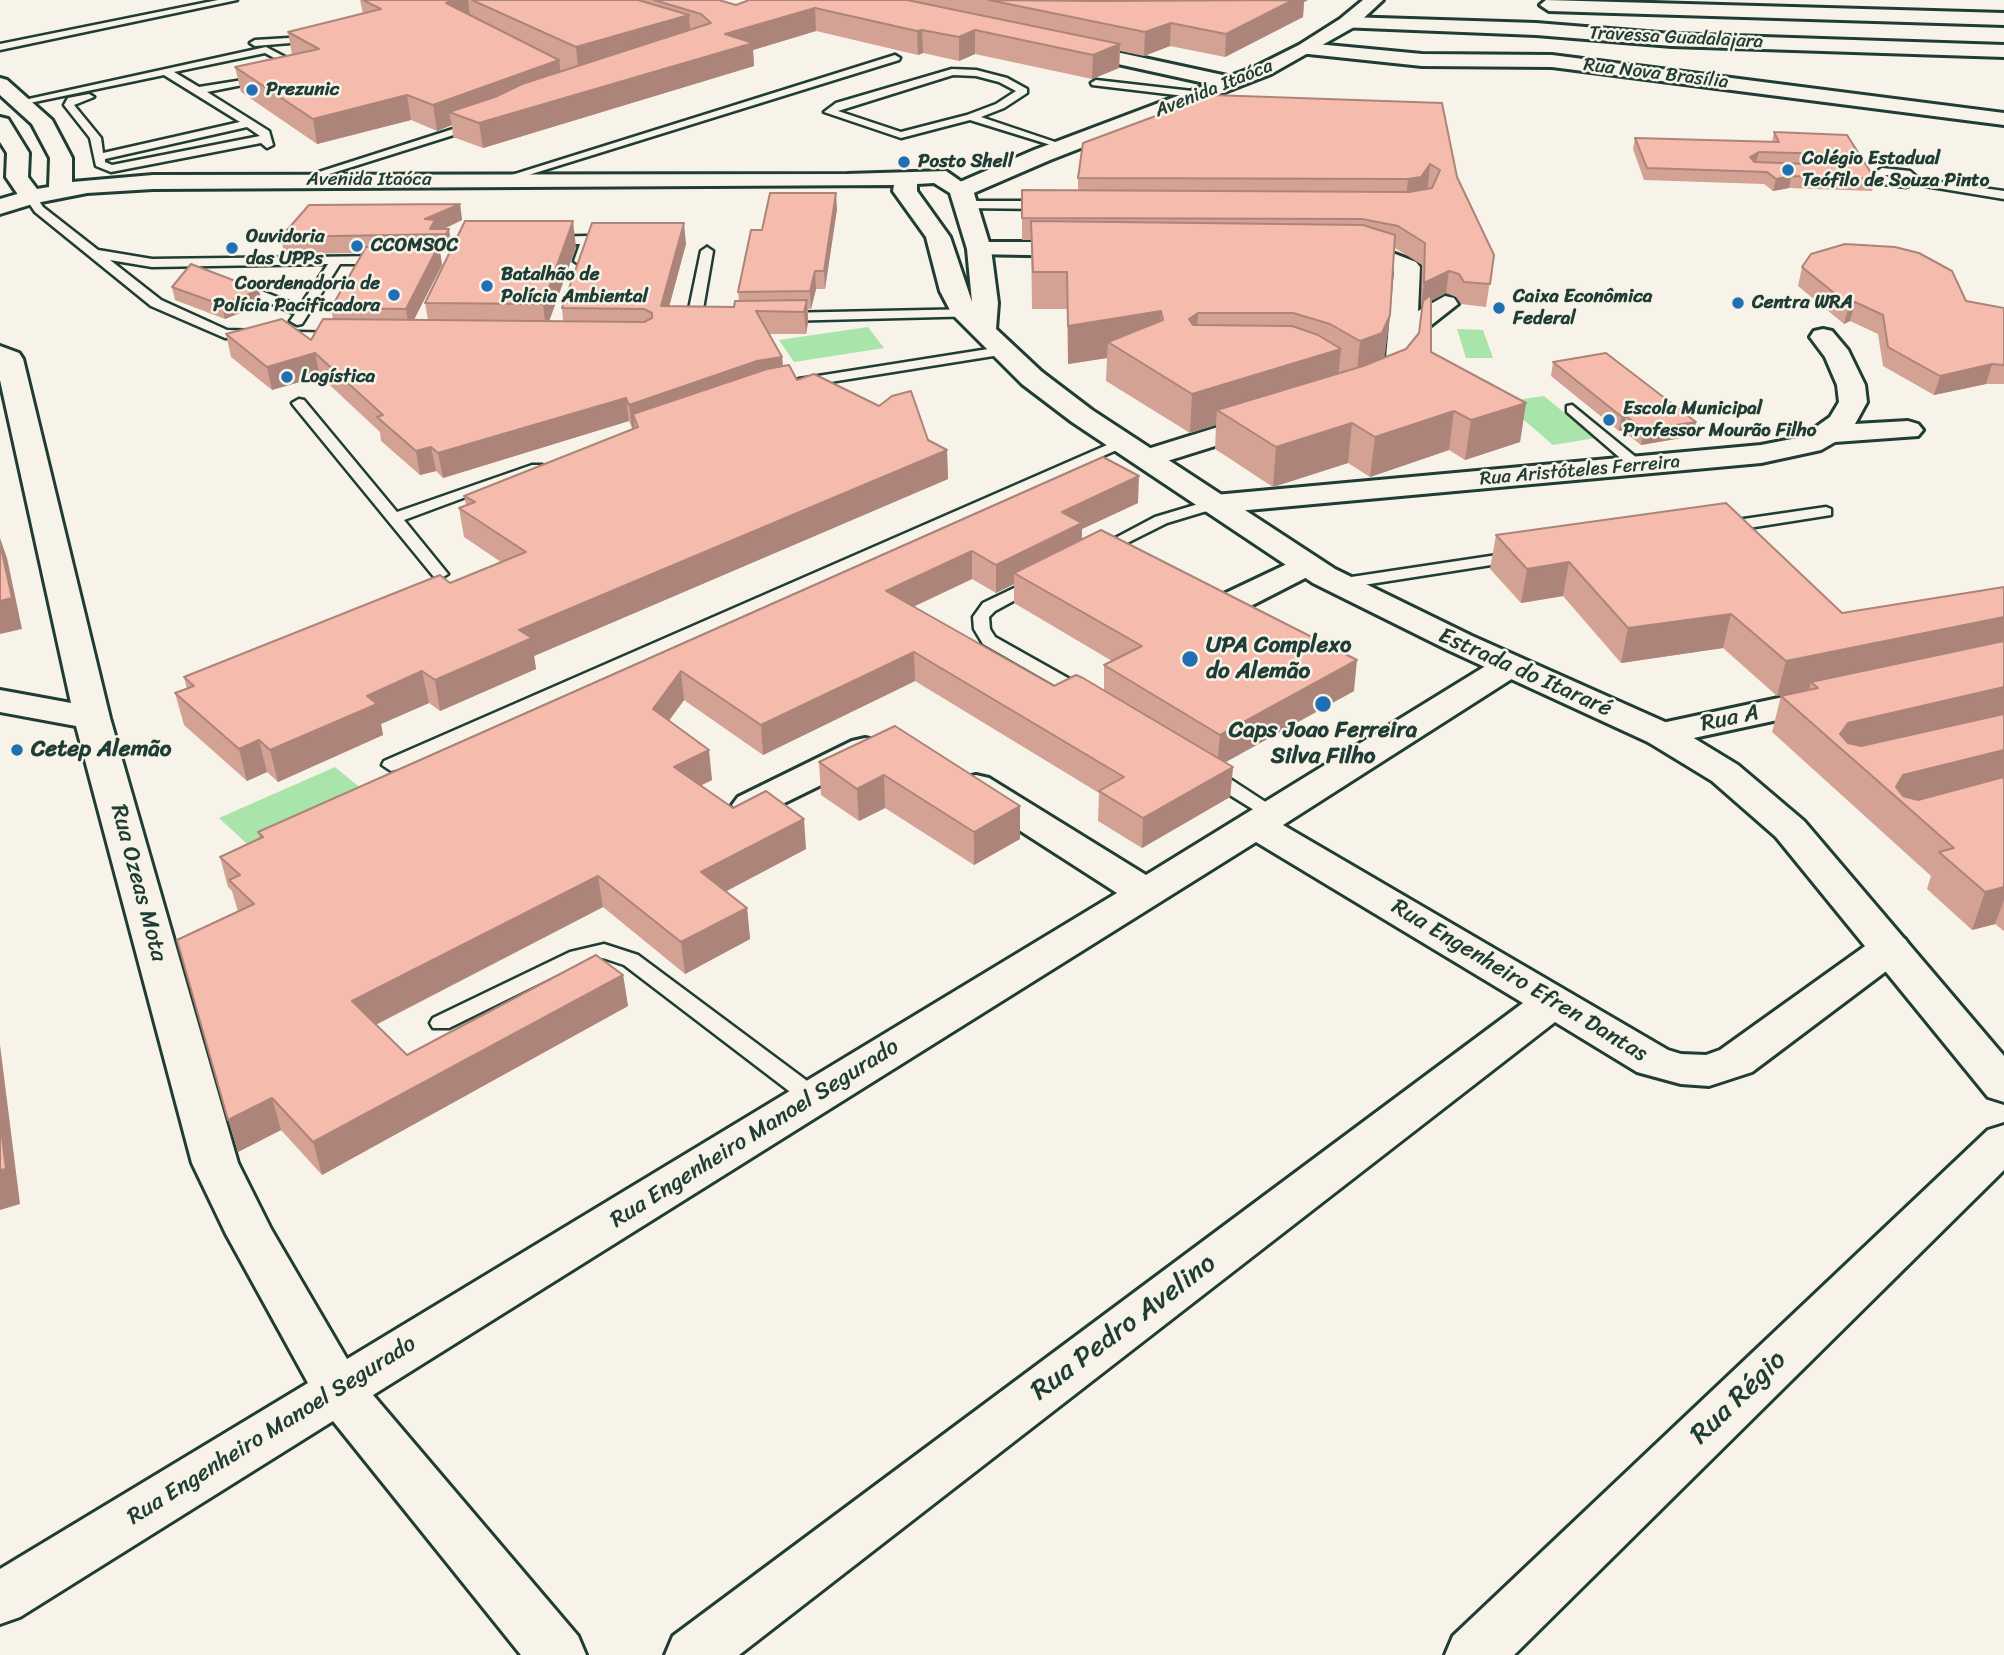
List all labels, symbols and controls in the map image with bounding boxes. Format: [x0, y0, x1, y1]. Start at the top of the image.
street label: Travessa Guadalajara [1588, 22, 1764, 54]
street label: Rua Nova Brasília [1582, 54, 1730, 94]
street label: Avenida Itaóca [1152, 55, 1276, 123]
place label: Prezunic [266, 79, 339, 101]
marker: Prezunic [244, 82, 260, 98]
place label: Colégio Estadual Teófilo de Souza Pinto [1802, 148, 1989, 192]
place label: Posto Shell [918, 151, 1013, 173]
marker: Posto Shell [896, 154, 912, 170]
marker: Colégio Estadual Teófilo de Souza Pinto [1780, 162, 1796, 178]
street label: Avenida Itaóca [306, 169, 432, 191]
place label: Ouvidoria das UPPs [246, 226, 325, 270]
place label: CCOMSOC [371, 235, 458, 257]
marker: CCOMSOC [349, 238, 365, 254]
marker: Ouvidoria das UPPs [224, 240, 240, 256]
place label: Batalhão de Polícia Ambiental [501, 264, 648, 308]
place label: Coordenadoria de Polícia Pacificadora [213, 273, 380, 317]
marker: Batalhão de Polícia Ambiental [479, 278, 495, 294]
place label: Caixa Econômica Federal [1513, 286, 1652, 330]
marker: Coordenadoria de Polícia Pacificadora [386, 287, 402, 303]
place label: Centra WRA [1752, 292, 1853, 314]
marker: Centra WRA [1730, 295, 1746, 311]
marker: Caixa Econômica Federal [1491, 300, 1507, 316]
place label: Logística [301, 366, 375, 388]
marker: Logística [279, 369, 295, 385]
place label: Escola Municipal Professor Mourão Filho [1623, 398, 1816, 442]
marker: Escola Municipal Professor Mourão Filho [1601, 412, 1617, 428]
street label: Rua Aristóteles Ferreira [1479, 451, 1681, 491]
street label: Estrada do Itararé [1434, 622, 1616, 724]
place label: UPA Complexo do Alemão [1206, 632, 1351, 686]
marker: UPA Complexo do Alemão [1180, 649, 1200, 669]
marker: Caps Joao Ferreira Silva Filho [1313, 694, 1333, 714]
street label: Rua A [1698, 699, 1762, 739]
place label: Caps Joao Ferreira Silva Filho [1229, 717, 1417, 771]
place label: Cetep Alemão [31, 736, 172, 764]
marker: Cetep Alemão [9, 742, 25, 758]
street label: Rua Ozeas Mota [104, 801, 172, 965]
street label: Rua Engenheiro Efren Dantas [1386, 894, 1652, 1068]
street label: Rua Engenheiro Manoel Segurado [606, 1033, 904, 1235]
street label: Rua Pedro Avelino [1025, 1247, 1223, 1409]
street label: Rua Engenheiro Manoel Segurado [123, 1330, 421, 1532]
street label: Rua Régio [1684, 1344, 1794, 1452]

